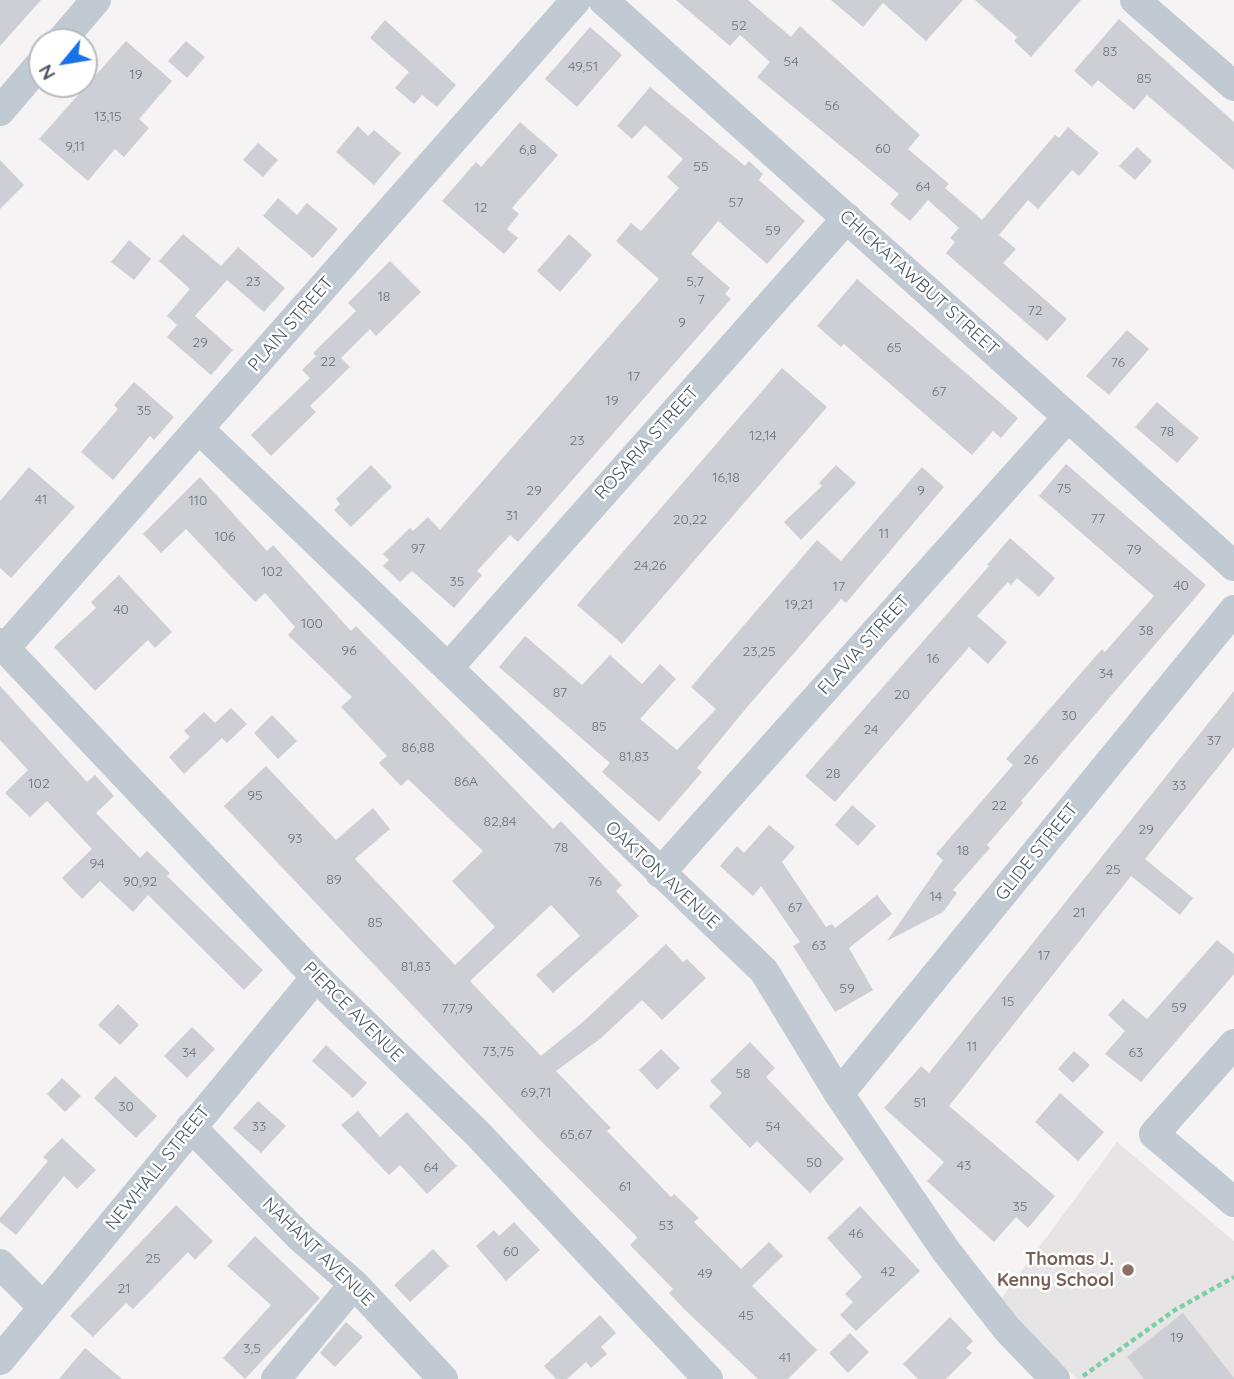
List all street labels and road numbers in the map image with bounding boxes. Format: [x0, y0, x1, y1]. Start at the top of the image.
street label: CHICKATAWBUT STREET [835, 206, 1003, 360]
street label: PLAIN STREET [244, 272, 338, 376]
street label: ROSARIA STREET [590, 382, 704, 504]
street label: FLAVIA STREET [813, 591, 915, 699]
street label: GLIDE STREET [991, 799, 1083, 905]
street label: OAKTON AVENUE [600, 817, 724, 933]
street label: PIERCE AVENUE [298, 957, 408, 1067]
street label: NEWHALL STREET [101, 1101, 215, 1235]
street label: NAHANT AVENUE [258, 1193, 378, 1311]

